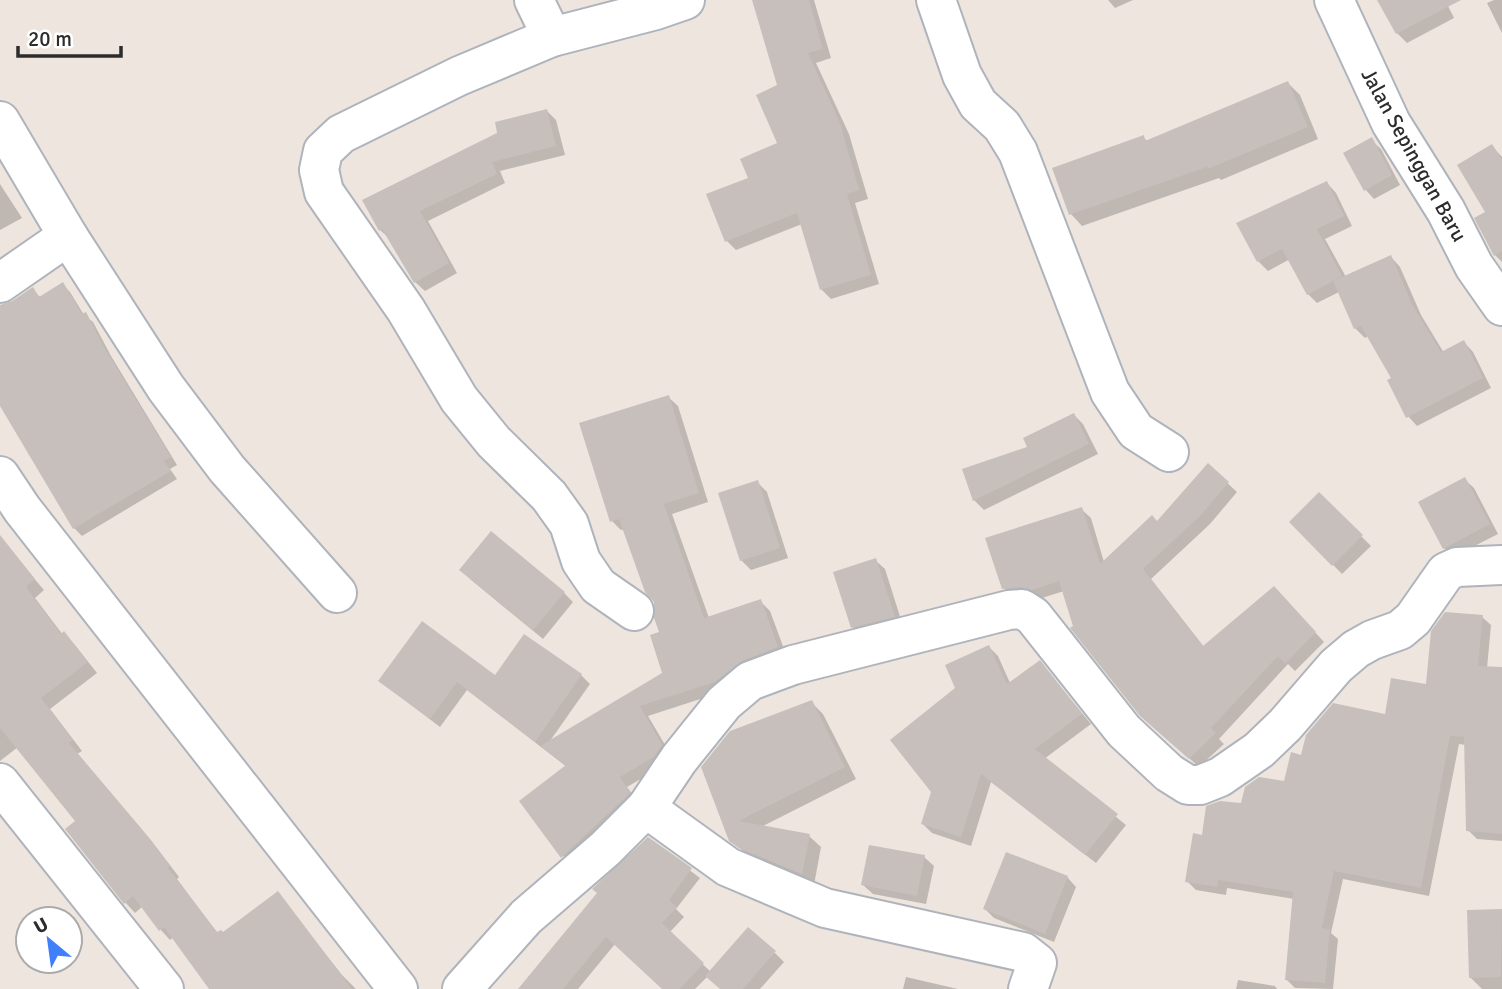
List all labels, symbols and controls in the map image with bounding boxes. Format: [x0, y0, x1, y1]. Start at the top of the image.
scale bar [18, 14, 121, 58]
text: 20 m [28, 26, 72, 52]
street label: Jalan Sepinggan Baru [1356, 64, 1472, 246]
north arrow [14, 905, 84, 975]
text: U [30, 912, 53, 940]

